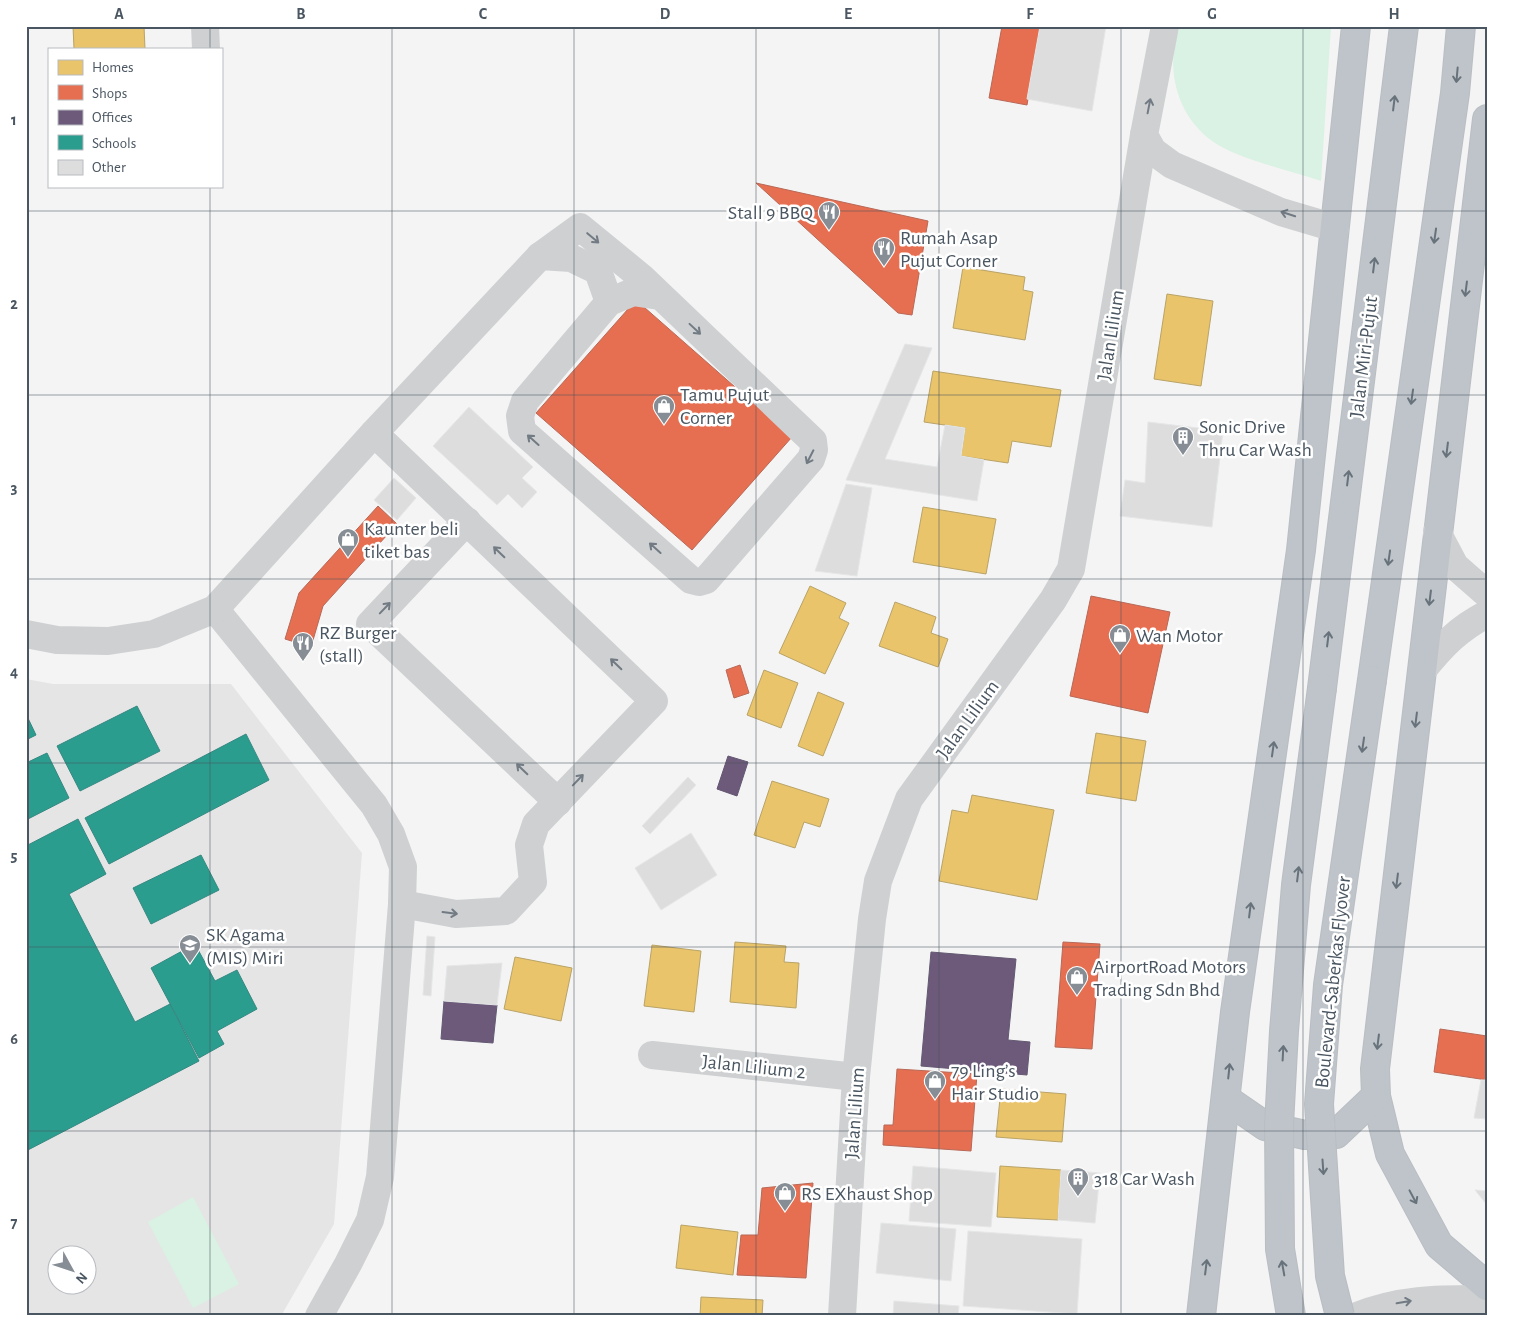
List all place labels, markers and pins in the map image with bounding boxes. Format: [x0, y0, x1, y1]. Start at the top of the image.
restaurant icon: Stall 9 BBQ [817, 200, 841, 231]
place label: Stall 9 BBQ [728, 203, 815, 223]
place label: Rumah Asap Pujut Corner [900, 228, 998, 271]
restaurant icon: Rumah Asap Pujut Corner [872, 236, 896, 267]
place label: Tamu Pujut Corner [680, 385, 770, 428]
shop icon: Tamu Pujut Corner [652, 394, 676, 425]
place label: Sonic Drive Thru Car Wash [1199, 417, 1312, 460]
building icon: Sonic Drive Thru Car Wash [1171, 425, 1195, 456]
place label: Kaunter beli tiket bas [364, 519, 459, 562]
shop icon: Kaunter beli tiket bas [336, 527, 360, 558]
place label: RZ Burger (stall) [319, 623, 397, 666]
shop icon: Wan Motor [1108, 623, 1132, 654]
place label: Wan Motor [1136, 626, 1223, 646]
restaurant icon: RZ Burger (stall) [291, 631, 315, 662]
place label: SK Agama (MIS) Miri [206, 925, 285, 968]
school or university icon: SK Agama (MIS) Miri [178, 933, 202, 964]
place label: AirportRoad Motors Trading Sdn Bhd [1093, 957, 1246, 1000]
shop icon: AirportRoad Motors Trading Sdn Bhd [1065, 965, 1089, 996]
place label: 79 Ling’s Hair Studio [951, 1061, 1039, 1104]
shop icon: 79 Ling’s Hair Studio [923, 1069, 947, 1100]
building icon: 318 Car Wash [1066, 1166, 1090, 1197]
place label: 318 Car Wash [1094, 1169, 1195, 1189]
shop icon: RS EXhaust Shop [773, 1181, 797, 1212]
place label: RS EXhaust Shop [801, 1184, 933, 1204]

